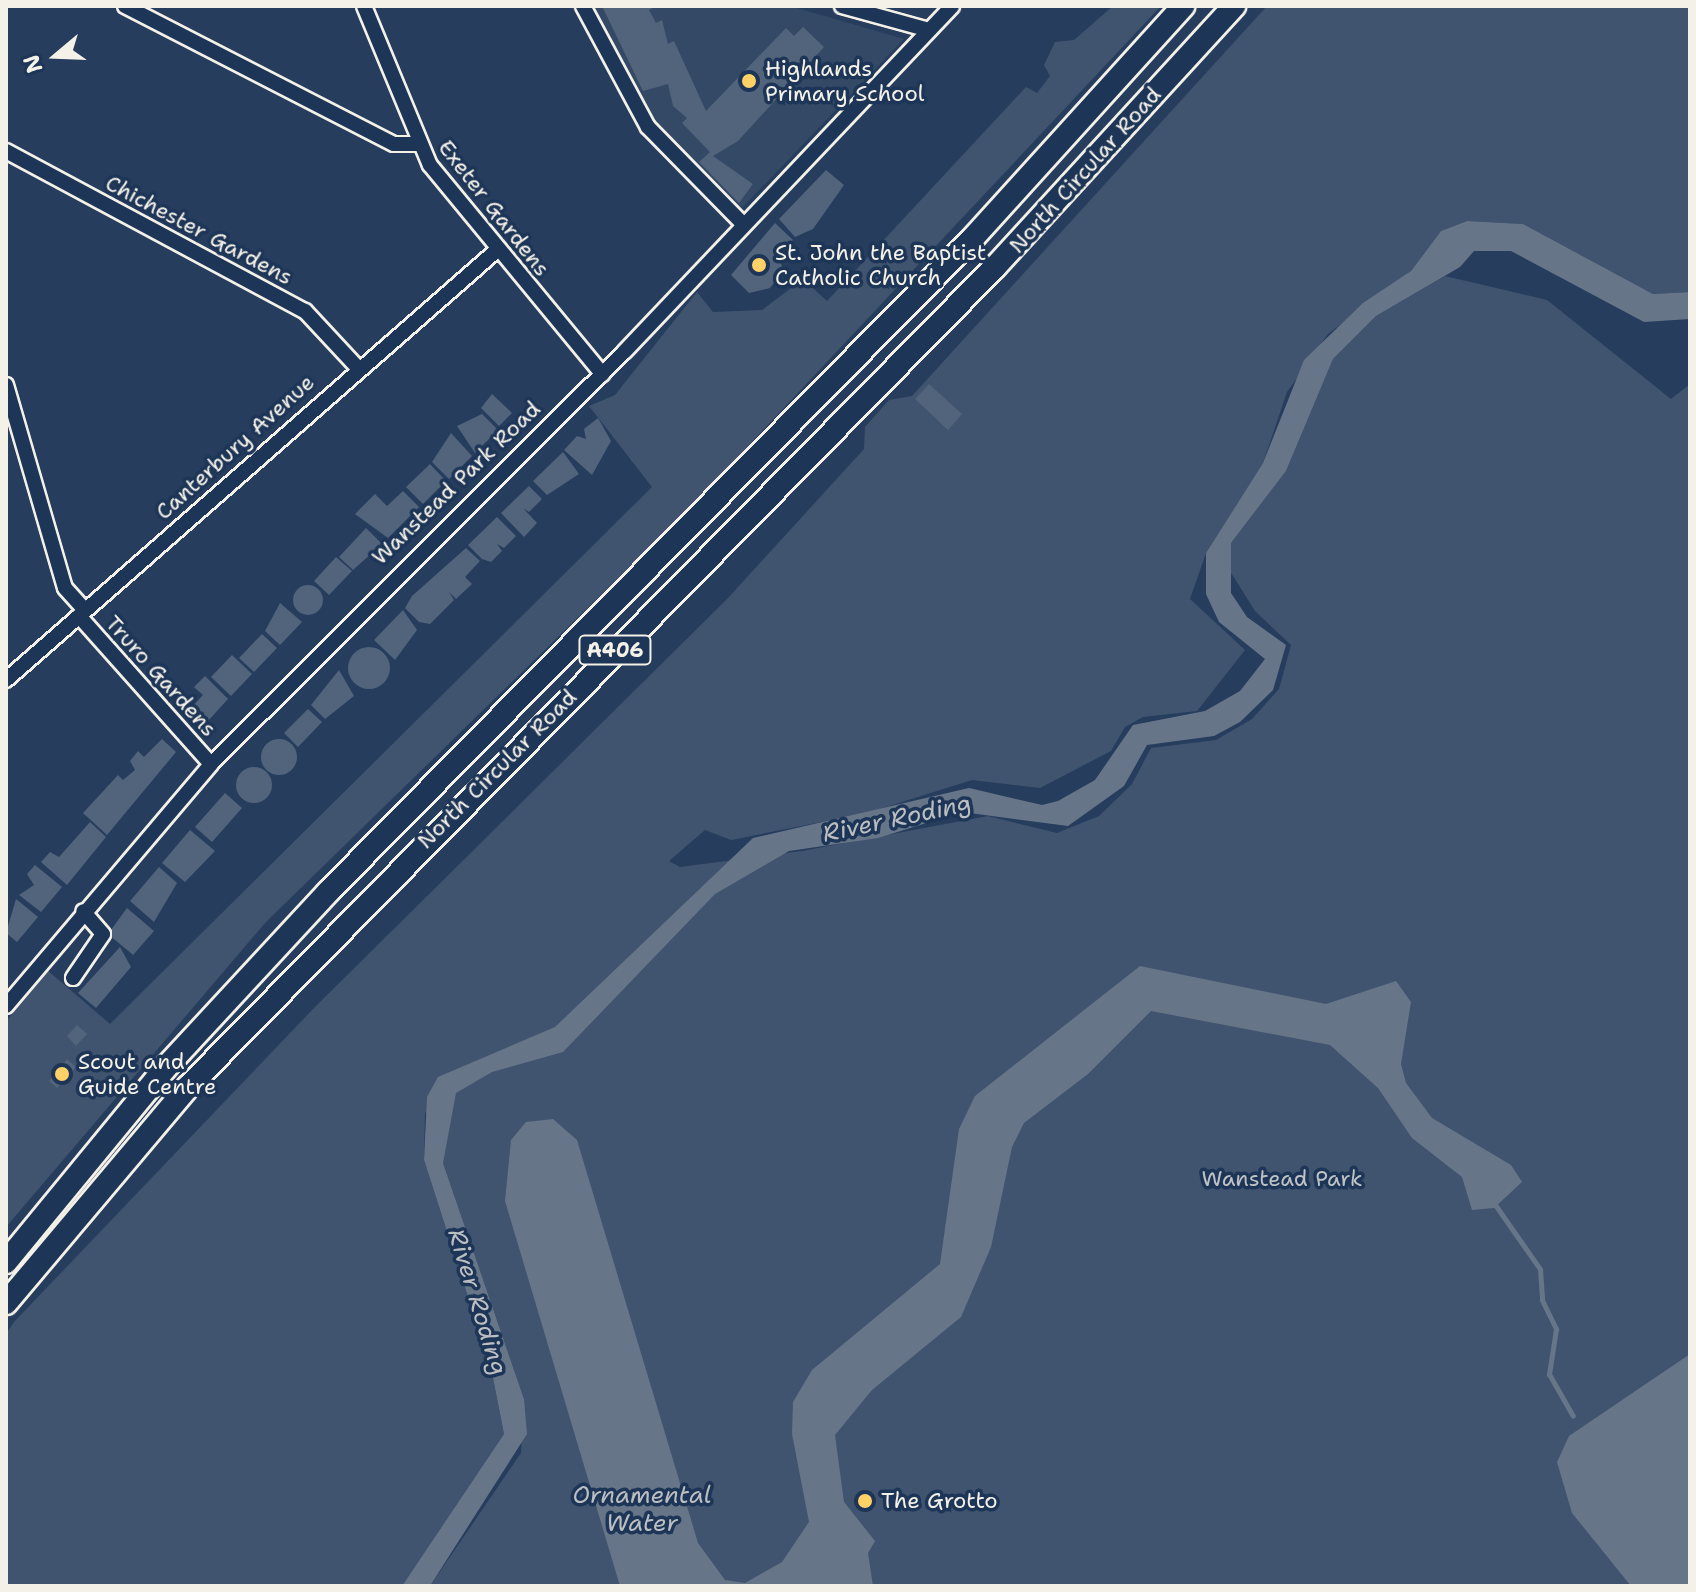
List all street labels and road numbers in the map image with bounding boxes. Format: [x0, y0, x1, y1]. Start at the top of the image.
street label: North Circular Road [1003, 81, 1167, 259]
street label: Exeter Gardens [433, 135, 555, 281]
street label: Chichester Gardens [101, 170, 297, 290]
street label: Canterbury Avenue [150, 369, 320, 525]
street label: Wanstead Park Road [366, 396, 546, 570]
street label: Truro Gardens [100, 610, 222, 742]
road number: A406 [577, 634, 653, 666]
street label: North Circular Road [412, 684, 582, 854]

